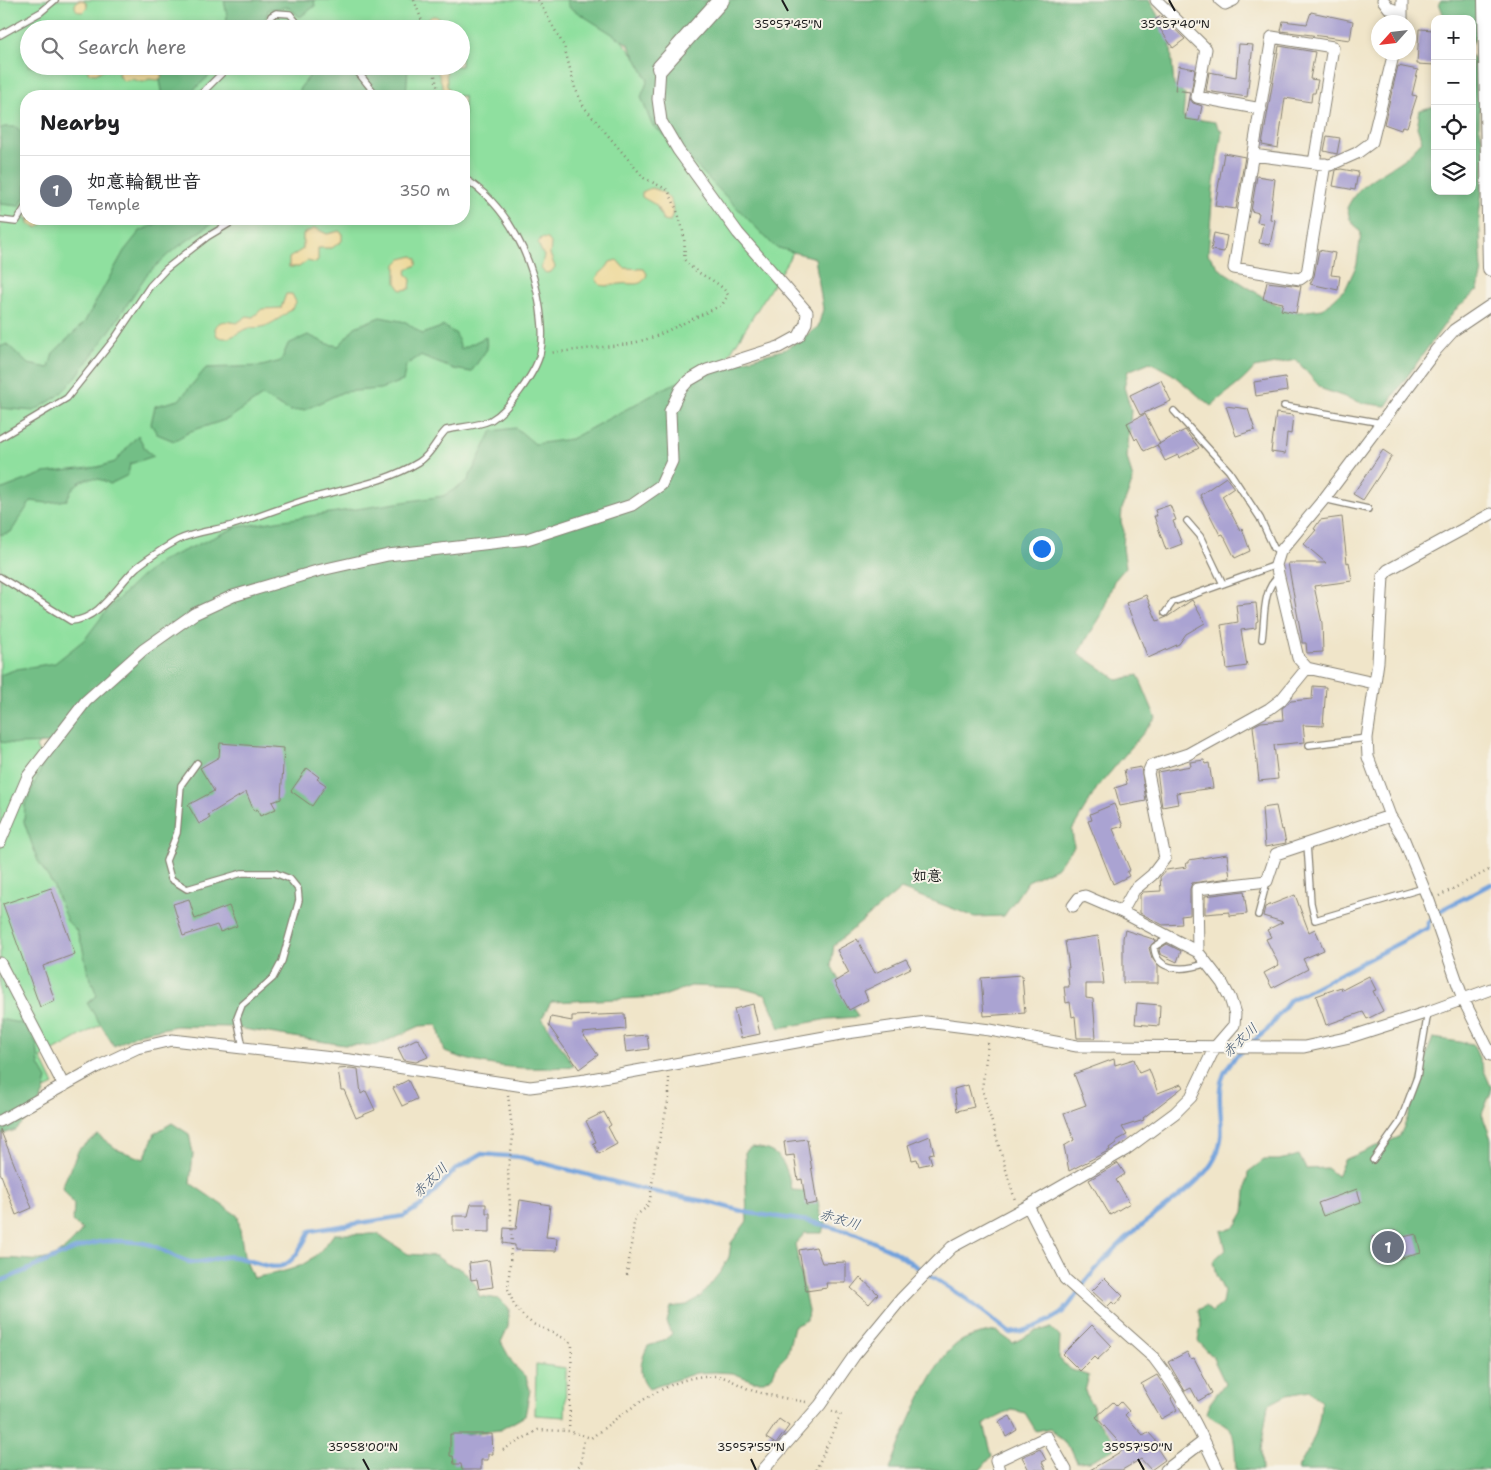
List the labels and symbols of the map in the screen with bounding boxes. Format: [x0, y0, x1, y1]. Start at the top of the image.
north arrow [1371, 15, 1416, 60]
text: 35°57'45"N [754, 16, 822, 32]
text: 35°57'40"N [1140, 16, 1210, 32]
your location [1029, 536, 1055, 562]
district label: 如意 [912, 866, 942, 886]
water label: 赤衣川 [1219, 1019, 1261, 1061]
water label: 赤衣川 [409, 1159, 451, 1201]
water label: 赤衣川 [817, 1204, 863, 1234]
pin: 1 [1372, 1228, 1404, 1266]
text: 35°58'00"N [328, 1439, 398, 1455]
text: 35°57'55"N [717, 1439, 785, 1455]
text: 35°57'50"N [1103, 1439, 1173, 1455]

